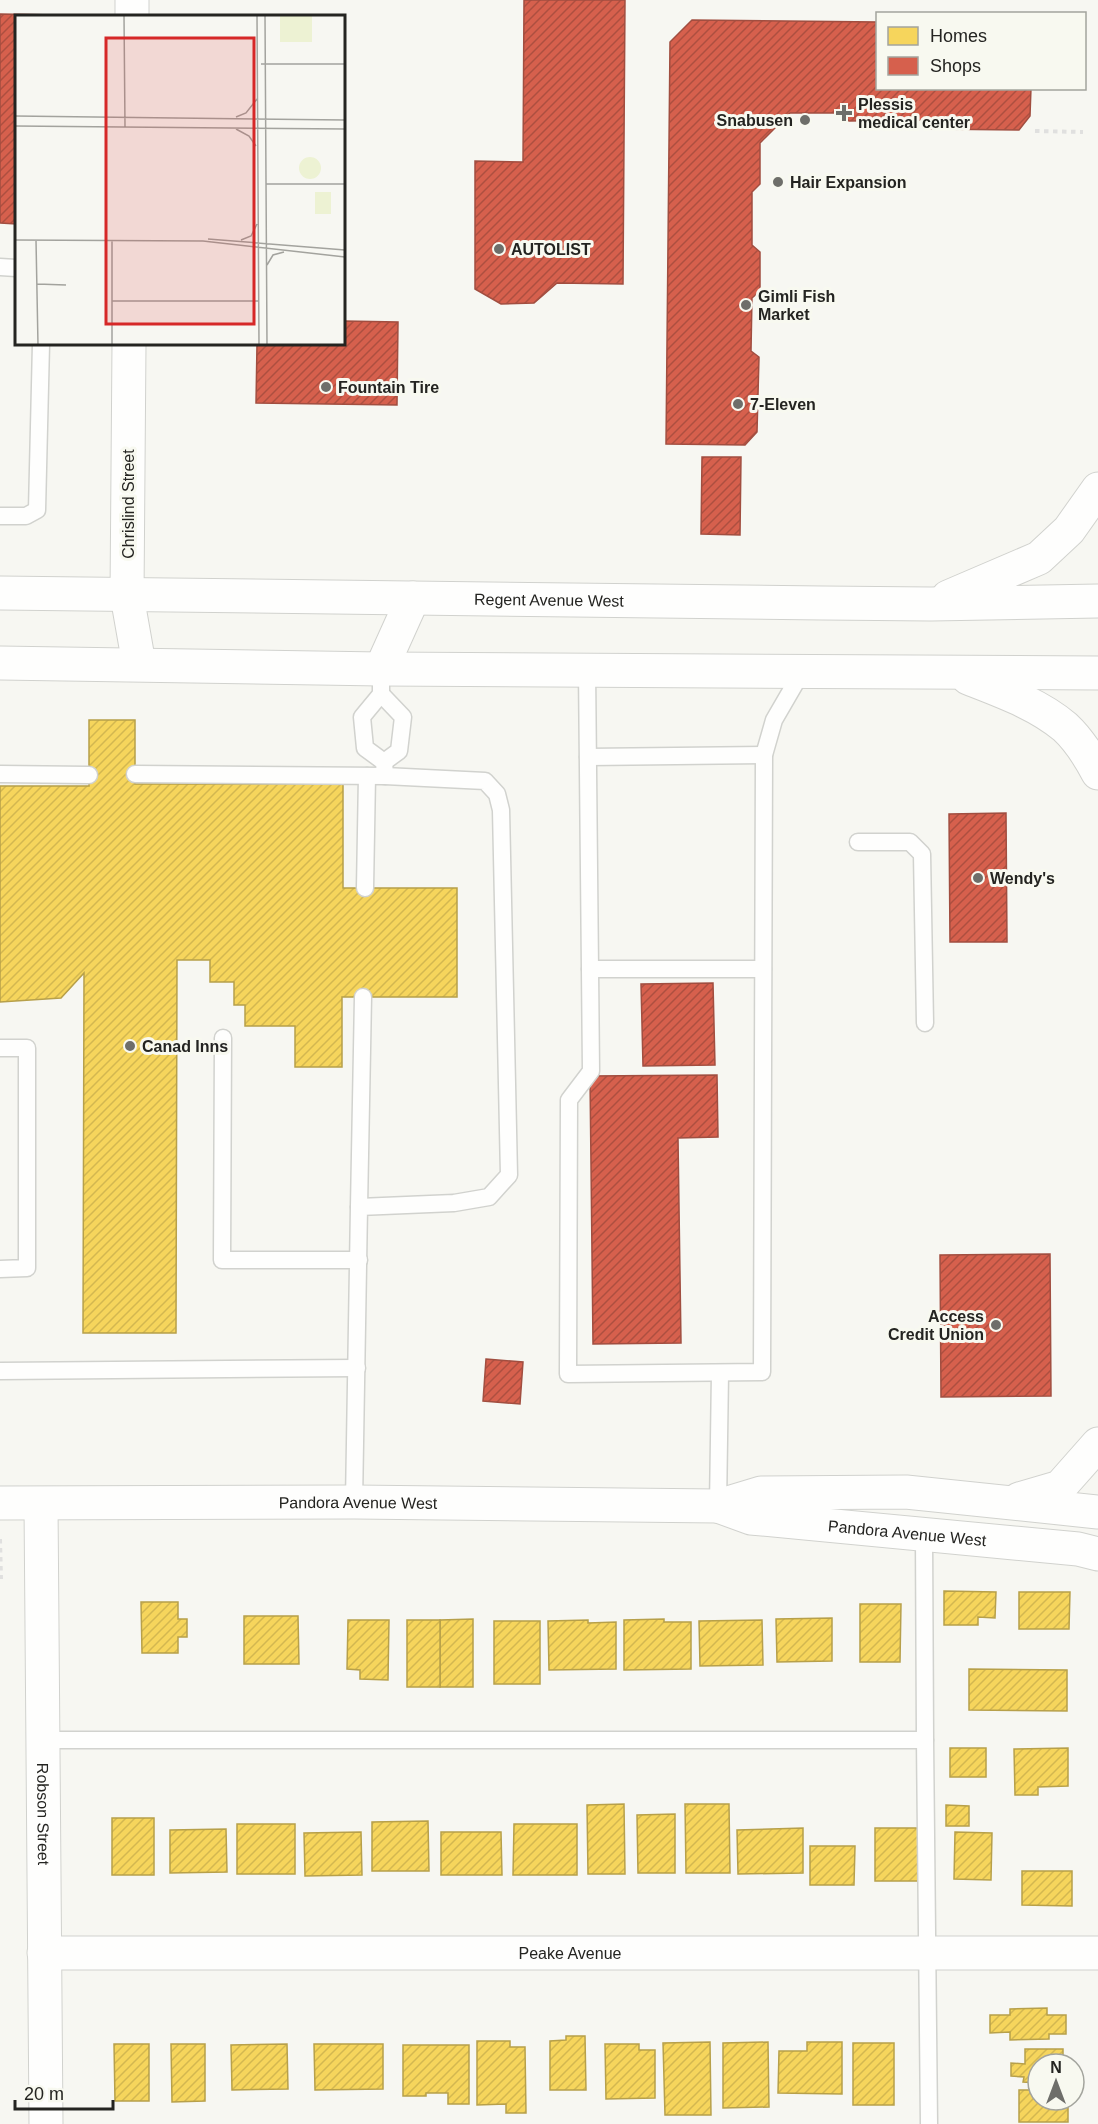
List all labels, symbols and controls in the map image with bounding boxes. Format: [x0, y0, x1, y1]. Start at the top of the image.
legend [876, 12, 1086, 90]
inset map [15, 15, 345, 345]
text: Homes [930, 26, 987, 46]
text: Shops [930, 56, 981, 76]
place label: Plessis medical center [858, 96, 970, 131]
marker: Plessis medical center [835, 104, 853, 122]
place label: Snabusen [717, 112, 793, 129]
marker: Snabusen [798, 113, 812, 127]
place label: Hair Expansion [790, 174, 906, 191]
marker: Hair Expansion [771, 175, 785, 189]
place label: AUTOLIST [511, 241, 591, 258]
marker: AUTOLIST [492, 242, 506, 256]
place label: Gimli Fish Market [758, 288, 835, 323]
marker: Gimli Fish Market [739, 298, 753, 312]
place label: Fountain Tire [338, 379, 439, 396]
marker: Fountain Tire [319, 380, 333, 394]
place label: 7-Eleven [750, 396, 816, 413]
marker: 7-Eleven [731, 397, 745, 411]
street label: Chrislind Street [120, 449, 137, 559]
street label: Regent Avenue West [474, 590, 625, 609]
place label: Wendy's [990, 870, 1055, 887]
marker: Wendy's [971, 871, 985, 885]
place label: Canad Inns [142, 1038, 228, 1055]
marker: Canad Inns [123, 1039, 137, 1053]
place label: Access Credit Union [888, 1308, 984, 1343]
marker: Access Credit Union [989, 1318, 1003, 1332]
street label: Pandora Avenue West [279, 1493, 438, 1511]
street label: Pandora Avenue West [827, 1517, 988, 1549]
street label: Robson Street [35, 1763, 52, 1866]
street label: Peake Avenue [519, 1945, 622, 1962]
north arrow [1026, 2052, 1086, 2112]
text: N [1050, 2059, 1062, 2076]
scale bar [15, 2073, 112, 2111]
text: 20 m [24, 2084, 64, 2104]

